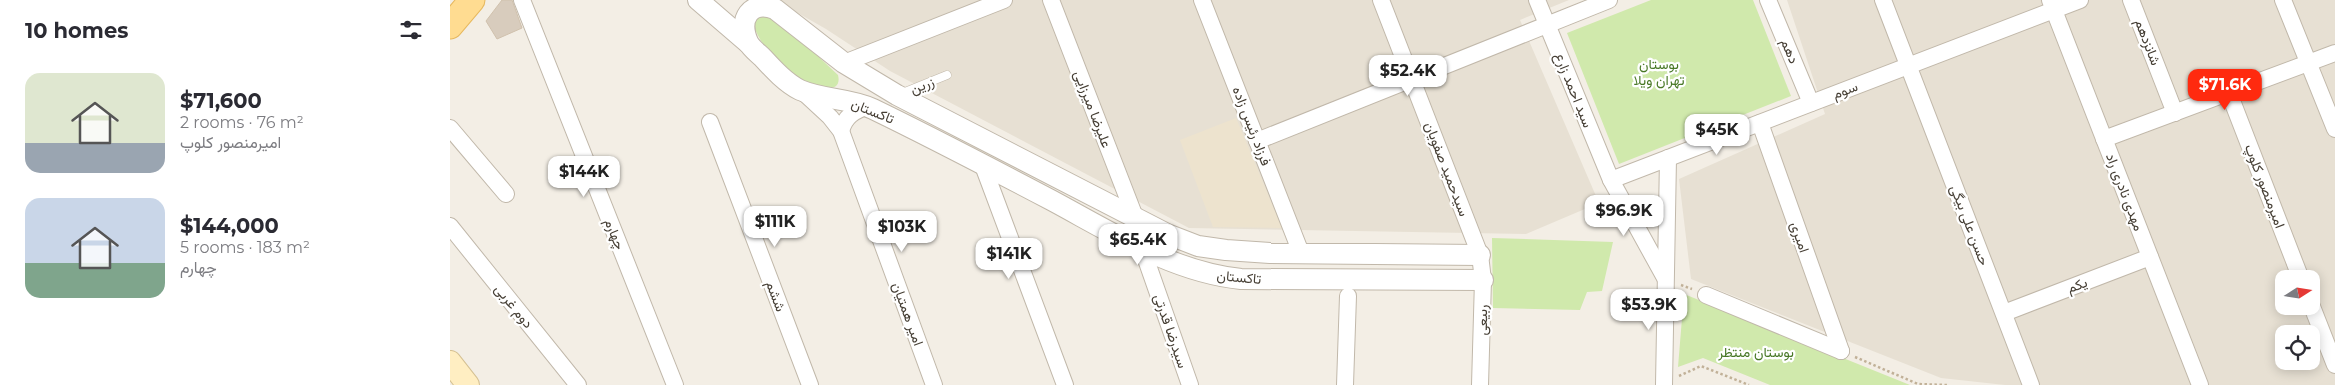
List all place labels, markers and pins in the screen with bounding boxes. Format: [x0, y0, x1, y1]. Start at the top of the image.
pin: $52.4K [1367, 54, 1449, 97]
pin: $71.6K [2184, 68, 2266, 111]
pin: $45K [1687, 114, 1747, 156]
pin: $144K [549, 156, 619, 198]
pin: $96.9K [1583, 194, 1665, 237]
pin: $111K [740, 206, 810, 248]
pin: $103K [867, 210, 937, 253]
pin: $65.4K [1097, 224, 1179, 266]
pin: $141K [974, 238, 1044, 280]
pin: $53.9K [1608, 288, 1690, 331]

